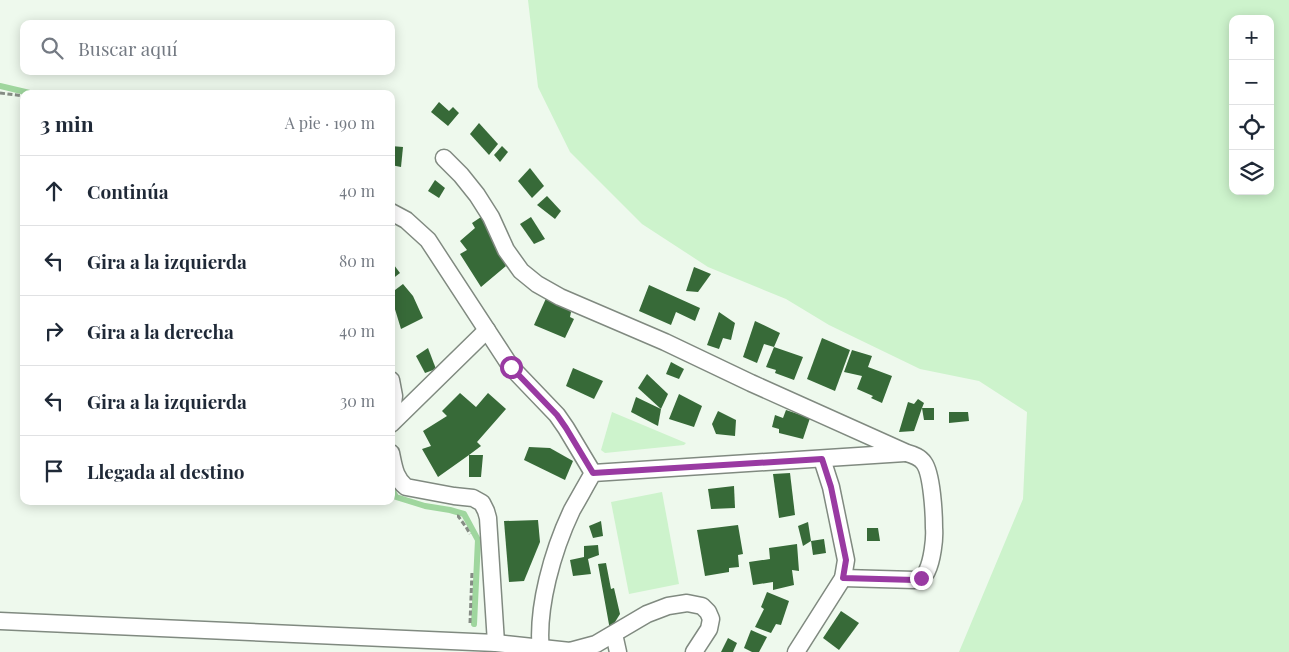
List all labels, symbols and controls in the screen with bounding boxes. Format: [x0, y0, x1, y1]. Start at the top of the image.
map controls [1229, 15, 1274, 195]
button: + [1229, 15, 1274, 60]
search box [20, 20, 395, 75]
icon: search [38, 34, 66, 62]
text: Buscar aquí [78, 35, 178, 61]
button: − [1229, 60, 1274, 105]
button: locate [1229, 105, 1274, 150]
text: 3 min [40, 109, 94, 137]
text: A pie · 190 m [285, 112, 375, 133]
button: layers [1229, 150, 1274, 195]
icon: ahead [40, 177, 68, 205]
text: Continúa [87, 178, 169, 204]
text: 40 m [339, 180, 375, 201]
icon: left [40, 247, 68, 275]
text: Gira a la izquierda [87, 248, 247, 274]
text: 80 m [339, 250, 375, 271]
icon: right [40, 317, 68, 345]
text: Gira a la derecha [87, 318, 234, 344]
text: 40 m [339, 320, 375, 341]
route start [500, 356, 523, 379]
icon: left [40, 387, 68, 415]
text: Gira a la izquierda [87, 388, 247, 414]
text: 30 m [340, 390, 375, 411]
icon: arrive [40, 457, 68, 485]
text: Llegada al destino [87, 458, 245, 484]
route end [910, 567, 933, 590]

